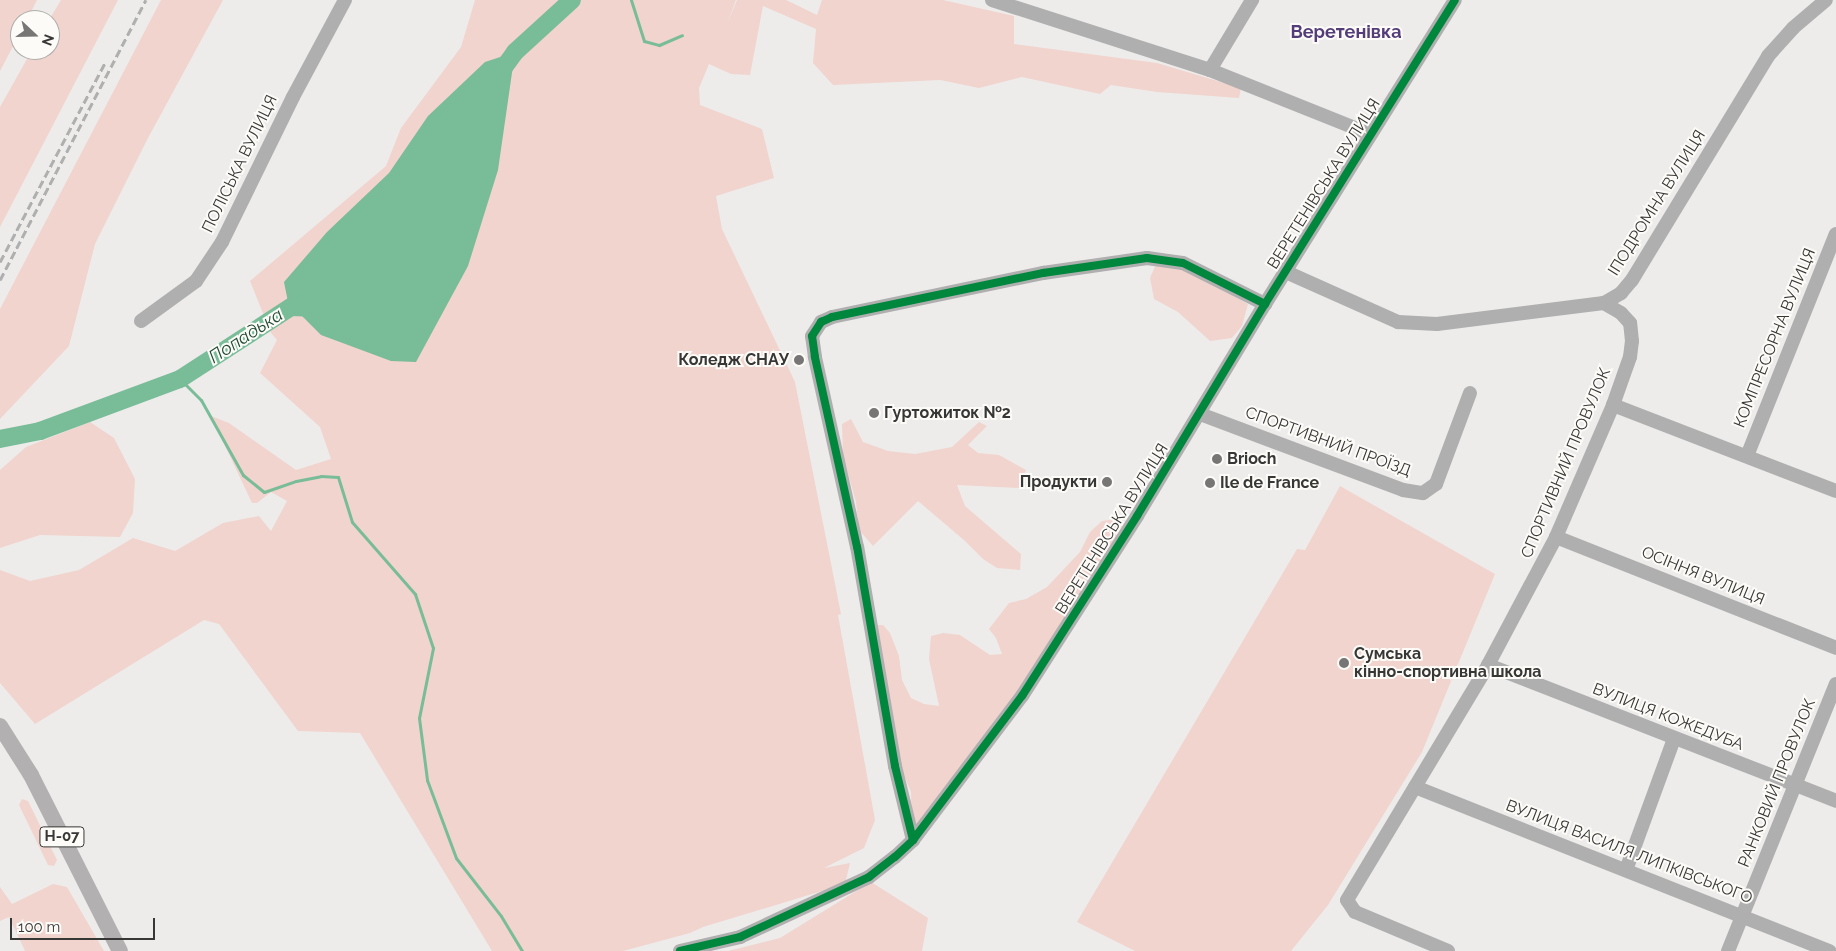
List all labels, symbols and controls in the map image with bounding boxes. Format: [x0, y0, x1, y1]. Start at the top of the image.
north arrow [10, 10, 60, 60]
district label: Веретенівка [1290, 21, 1402, 43]
text: N [39, 32, 57, 48]
street label: ПОЛІСЬКА ВУЛИЦЯ [198, 92, 282, 236]
street label: ВЕРЕТЕНІВСЬКА ВУЛИЦЯ [1263, 95, 1385, 273]
street label: ІПОДРОМНА ВУЛИЦЯ [1604, 127, 1710, 279]
street label: КОМПРЕСОРНА ВУЛИЦЯ [1730, 245, 1820, 431]
water label: Попадька [205, 304, 287, 368]
place label: Коледж СНАУ [678, 350, 789, 370]
marker: Коледж СНАУ [793, 354, 805, 366]
street label: СПОРТИВНИЙ ПРОВУЛОК [1517, 365, 1615, 561]
place label: Гуртожиток №2 [884, 403, 1011, 423]
street label: СПОРТИВНИЙ ПРОЇЗД [1243, 403, 1413, 481]
marker: Гуртожиток №2 [868, 407, 880, 419]
street label: ВЕРЕТЕНІВСЬКА ВУЛИЦЯ [1051, 440, 1173, 618]
place label: Brioch [1227, 449, 1277, 469]
marker: Brioch [1211, 453, 1223, 465]
place label: Продукти [1020, 472, 1097, 492]
place label: Ile de France [1220, 473, 1319, 493]
marker: Продукти [1101, 476, 1113, 488]
marker: Ile de France [1204, 477, 1216, 489]
street label: ОСІННЯ ВУЛИЦЯ [1639, 543, 1767, 609]
place label: Сумська кінно-спортивна школа [1354, 644, 1542, 682]
marker: Сумська кінно-спортивна школа [1338, 657, 1350, 669]
street label: ВУЛИЦЯ КОЖЕДУБА [1590, 679, 1746, 755]
street label: РАНКОВИЙ ПРОВУЛОК [1734, 696, 1820, 870]
street label: ВУЛИЦЯ ВАСИЛЯ ЛИПКІВСЬКОГО [1503, 796, 1755, 908]
road number: Н-07 [38, 824, 86, 850]
scale bar [12, 908, 158, 940]
text: 100 m [18, 918, 60, 936]

